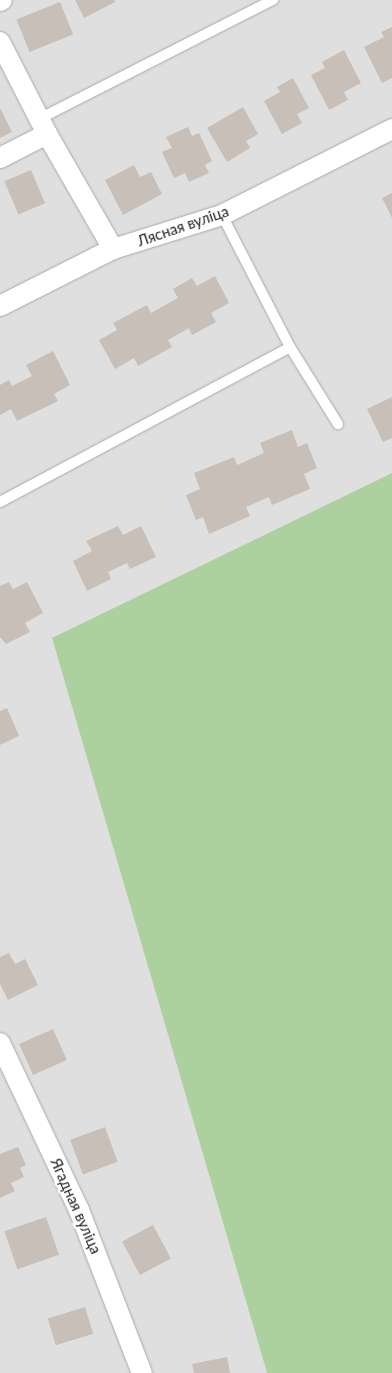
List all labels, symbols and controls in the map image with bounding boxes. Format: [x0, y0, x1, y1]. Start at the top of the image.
street label: Лясная вуліца [135, 202, 231, 250]
street label: Ягадная вуліца [47, 1155, 105, 1257]

